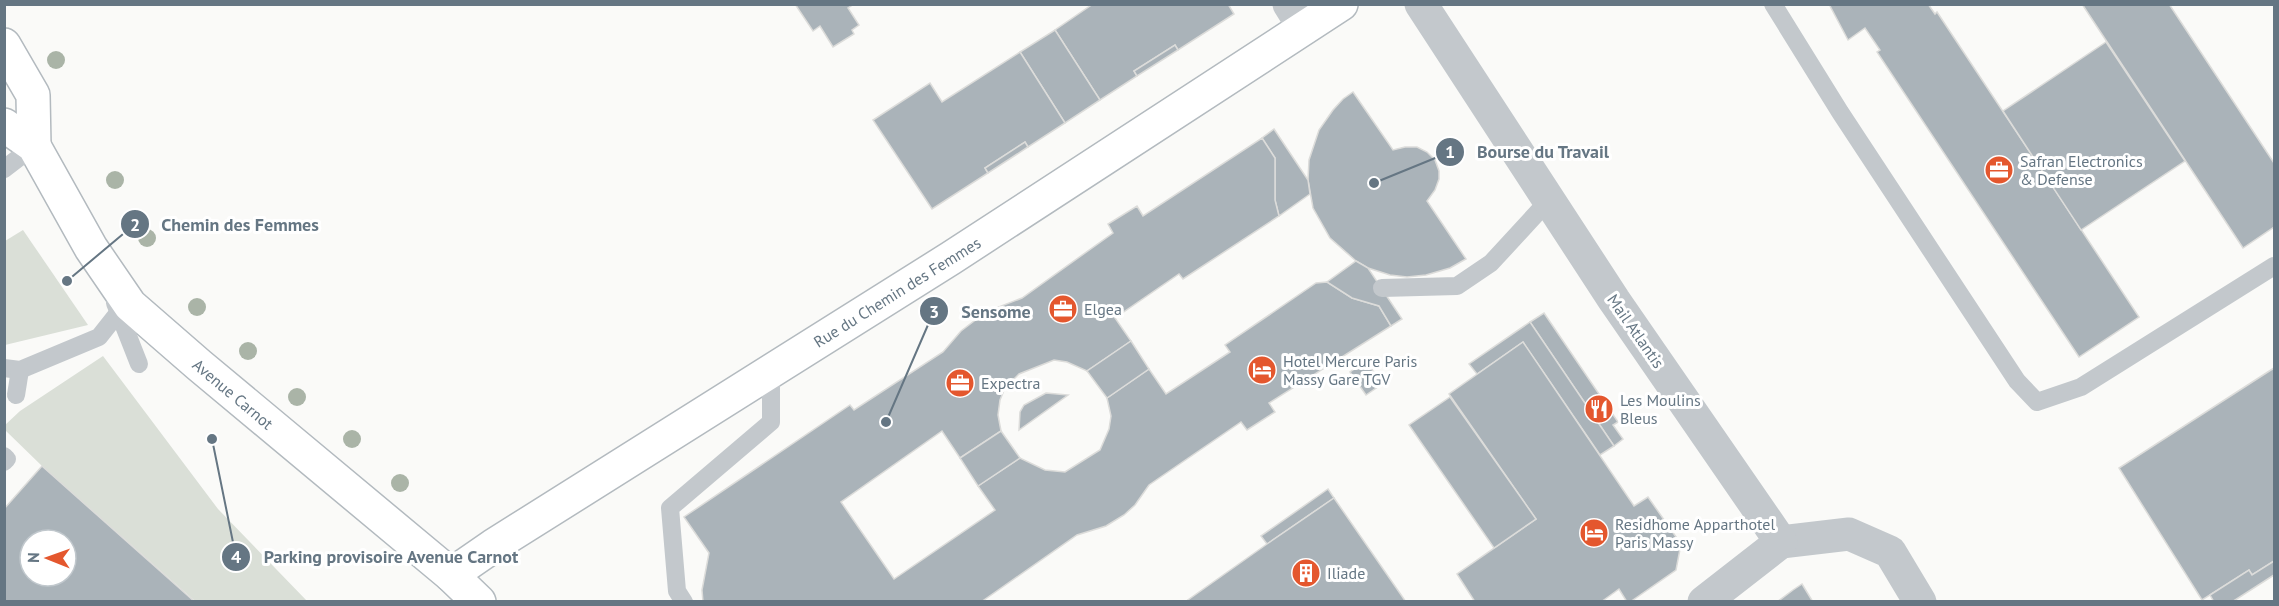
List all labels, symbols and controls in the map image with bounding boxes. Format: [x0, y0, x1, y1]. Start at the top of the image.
callout: Bourse du Travail [1435, 134, 1622, 170]
text: 1 [1445, 140, 1455, 163]
text: Bourse du Travail [1477, 140, 1610, 163]
place label: Safran Electronics & Defense [2020, 151, 2143, 189]
office icon: Safran Electronics & Defense [1983, 154, 2015, 186]
callout: Chemin des Femmes [120, 206, 331, 242]
text: 2 [130, 213, 140, 236]
text: Chemin des Femmes [161, 213, 319, 236]
street label: Rue du Chemin des Femmes [810, 232, 984, 352]
street label: Mail Atlantis [1603, 290, 1669, 372]
callout: Sensome [919, 293, 1043, 329]
office icon: Elgea [1047, 293, 1079, 325]
place label: Elgea [1084, 299, 1122, 319]
text: 3 [929, 300, 939, 323]
text: Sensome [961, 300, 1031, 323]
place label: Hotel Mercure Paris Massy Gare TGV [1283, 351, 1418, 389]
street label: Avenue Carnot [189, 354, 278, 434]
hotel icon: Hotel Mercure Paris Massy Gare TGV [1246, 354, 1278, 386]
office icon: Expectra [944, 367, 976, 399]
place label: Expectra [981, 373, 1040, 393]
place label: Les Moulins Bleus [1620, 390, 1701, 428]
restaurant icon: Les Moulins Bleus [1583, 393, 1615, 425]
place label: Residhome Apparthotel Paris Massy [1615, 514, 1775, 552]
hotel icon: Residhome Apparthotel Paris Massy [1578, 517, 1610, 549]
north arrow [18, 528, 78, 588]
callout: Parking provisoire Avenue Carnot [221, 539, 530, 575]
text: 4 [231, 545, 241, 568]
text: Parking provisoire Avenue Carnot [264, 545, 519, 568]
text: N [23, 552, 43, 563]
building icon: Iliade [1290, 557, 1322, 589]
place label: Iliade [1327, 563, 1365, 583]

